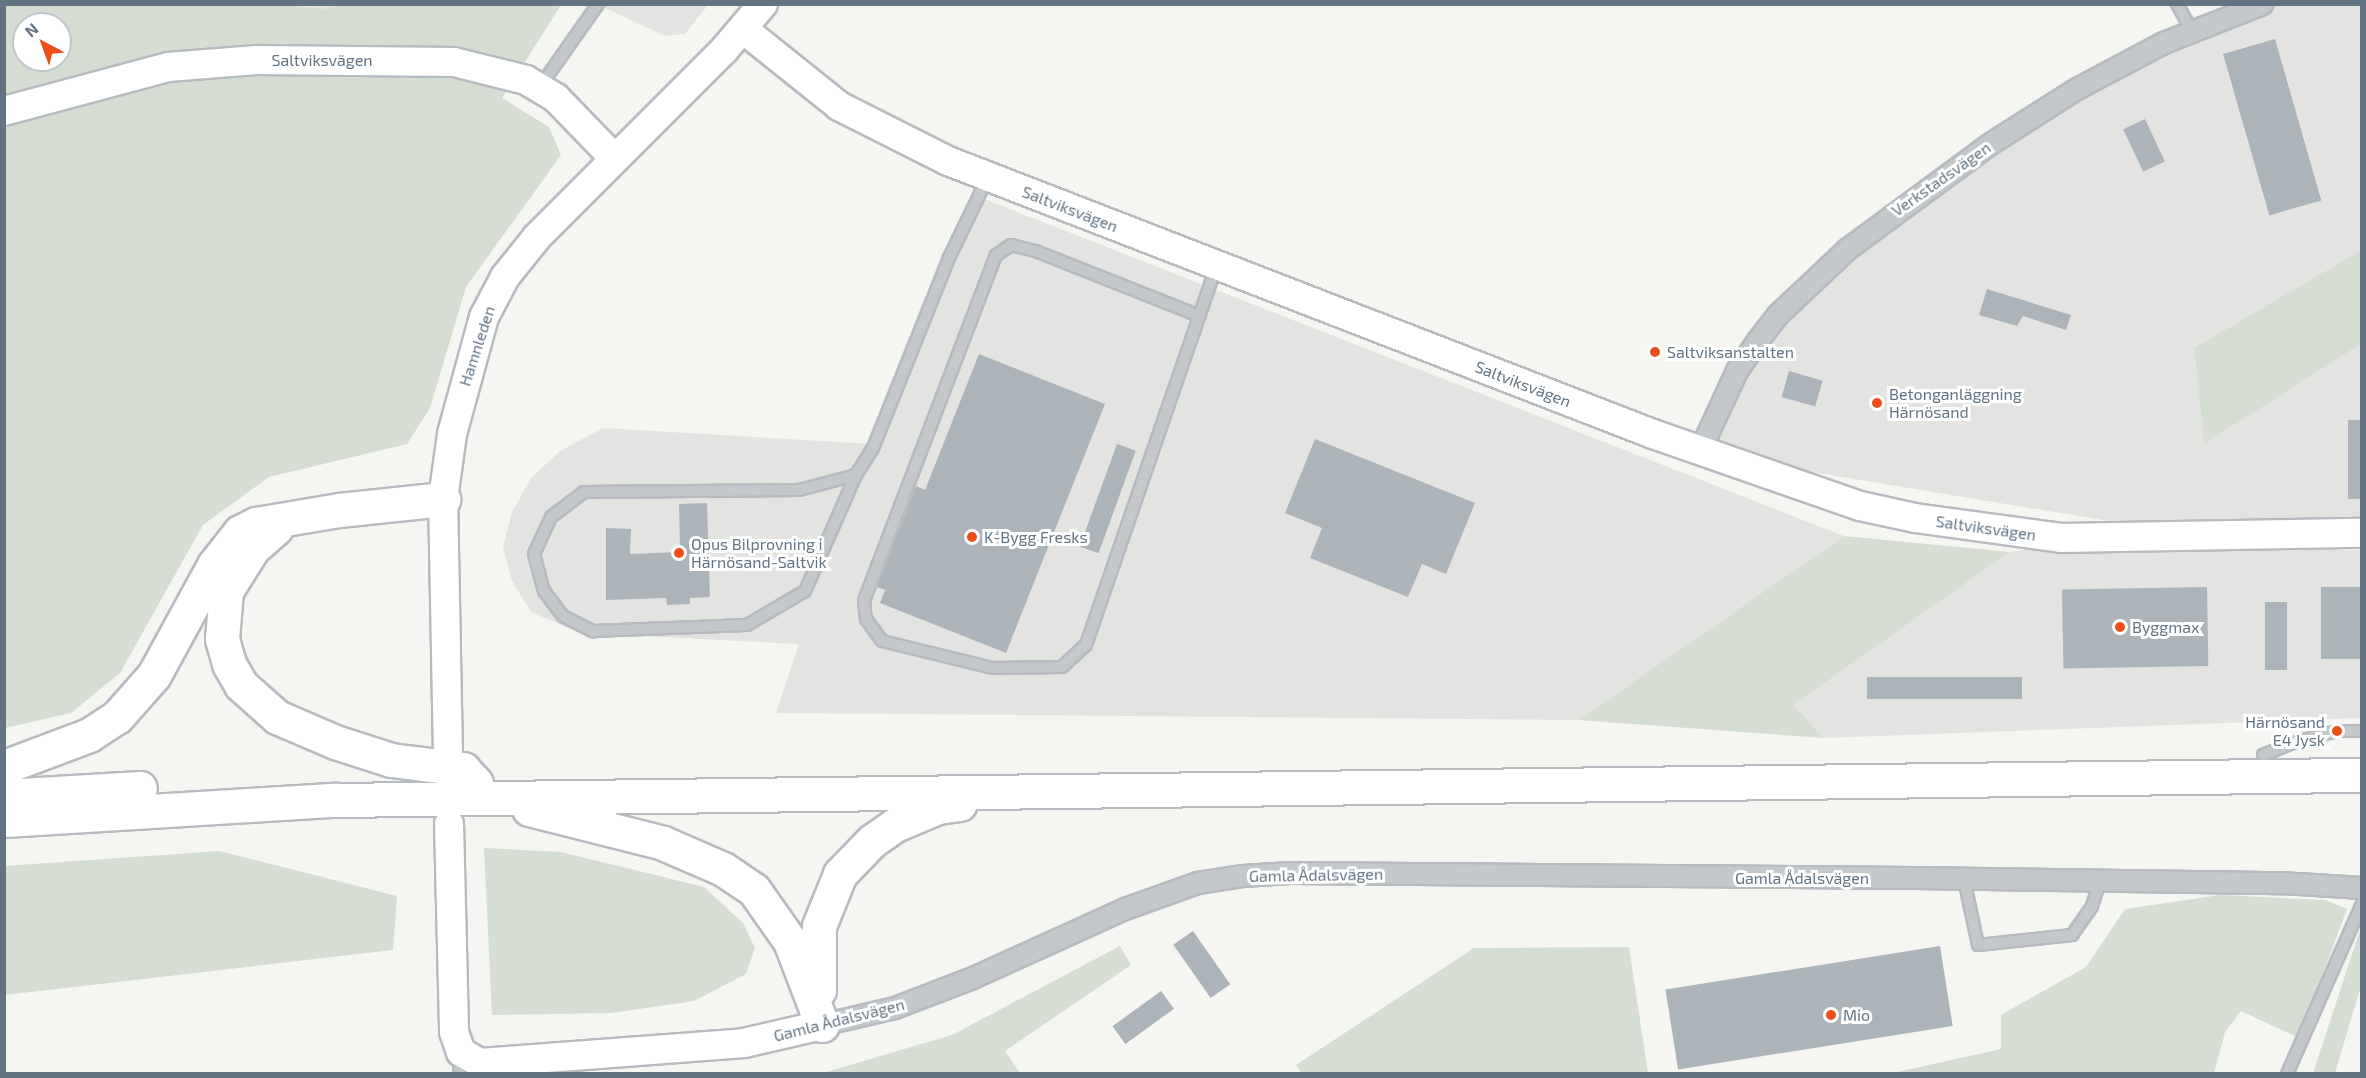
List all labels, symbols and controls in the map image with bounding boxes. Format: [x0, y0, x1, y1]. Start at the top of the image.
north arrow [12, 12, 72, 72]
text: N [21, 19, 42, 41]
street label: Saltviksvägen [271, 50, 373, 70]
street label: Verkstadsvägen [1888, 138, 1994, 220]
street label: Saltviksvägen [1019, 182, 1121, 236]
street label: Hamnleden [455, 303, 499, 389]
place label: Saltviksanstalten [1667, 342, 1794, 362]
marker: Saltviksanstalten [1648, 345, 1662, 359]
street label: Saltviksvägen [1472, 357, 1574, 411]
place label: Betonganläggning Härnösand [1889, 384, 2022, 422]
marker: Betonganläggning Härnösand [1870, 396, 1884, 410]
street label: Saltviksvägen [1935, 511, 2037, 545]
place label: K-Bygg Fresks [984, 527, 1088, 547]
marker: K-Bygg Fresks [965, 530, 979, 544]
place label: Opus Bilprovning i Härnösand-Saltvik [691, 534, 827, 572]
marker: Opus Bilprovning i Härnösand-Saltvik [672, 546, 686, 560]
place label: Byggmax [2132, 617, 2199, 637]
marker: Byggmax [2113, 620, 2127, 634]
place label: Härnösand E4 Jysk [2245, 712, 2325, 750]
marker: Härnösand E4 Jysk [2330, 724, 2344, 738]
street label: Gamla Ådalsvägen [1249, 864, 1383, 886]
street label: Gamla Ådalsvägen [1735, 868, 1869, 888]
street label: Gamla Ådalsvägen [771, 994, 907, 1046]
place label: Mio [1843, 1005, 1870, 1025]
marker: Mio [1824, 1008, 1838, 1022]

